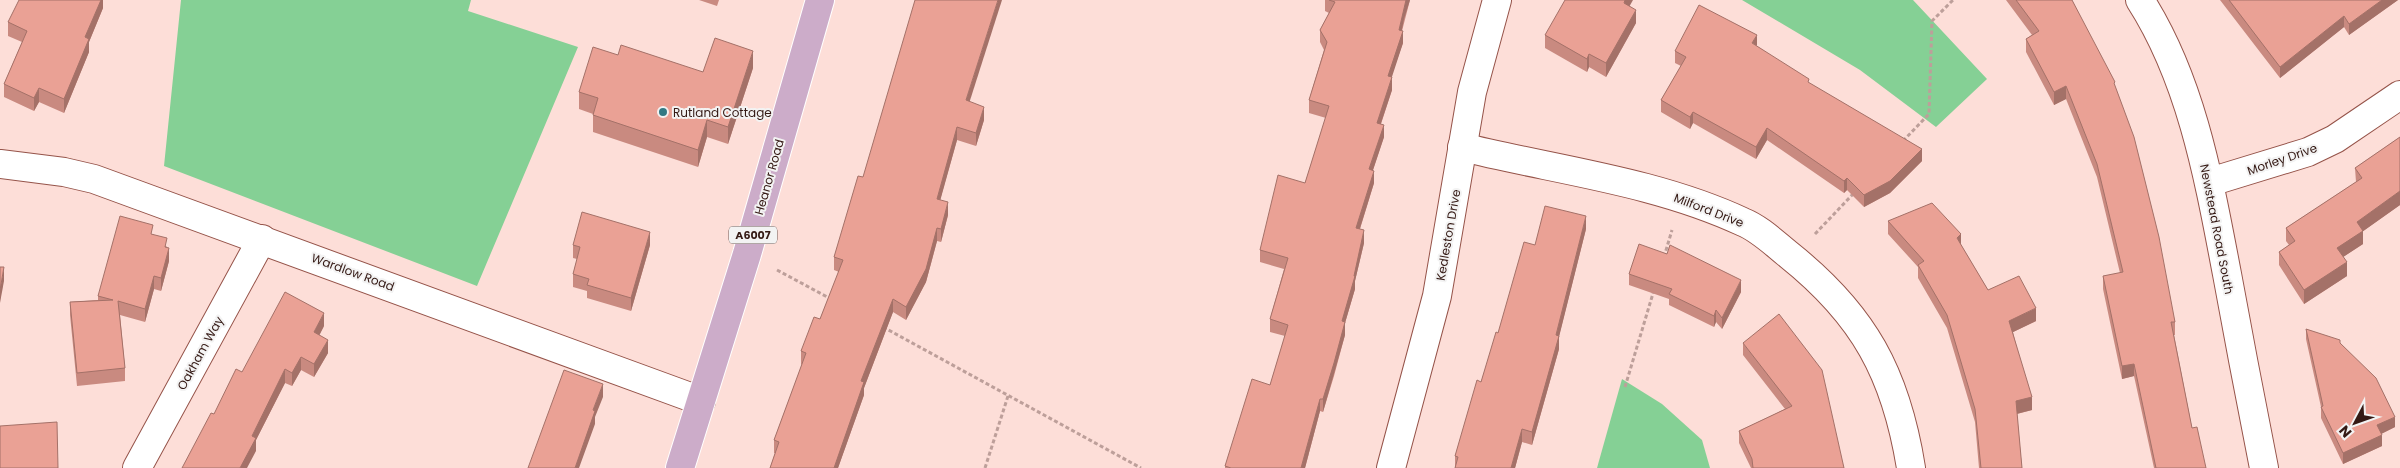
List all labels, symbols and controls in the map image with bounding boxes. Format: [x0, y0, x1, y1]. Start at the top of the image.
place label: Rutland Cottage [673, 104, 772, 121]
marker: Rutland Cottage [657, 106, 669, 118]
street label: Heanor Road [750, 137, 788, 217]
street label: Morley Drive [2245, 139, 2319, 179]
street label: Newstead Road South [2196, 163, 2238, 295]
street label: Kedleston Drive [1432, 188, 1464, 282]
street label: Milford Drive [1672, 189, 1746, 231]
road number: A6007 [729, 226, 777, 244]
street label: Wardlow Road [309, 249, 397, 295]
street label: Oakham Way [173, 313, 227, 393]
north arrow [2330, 398, 2380, 448]
text: N [2334, 421, 2356, 442]

